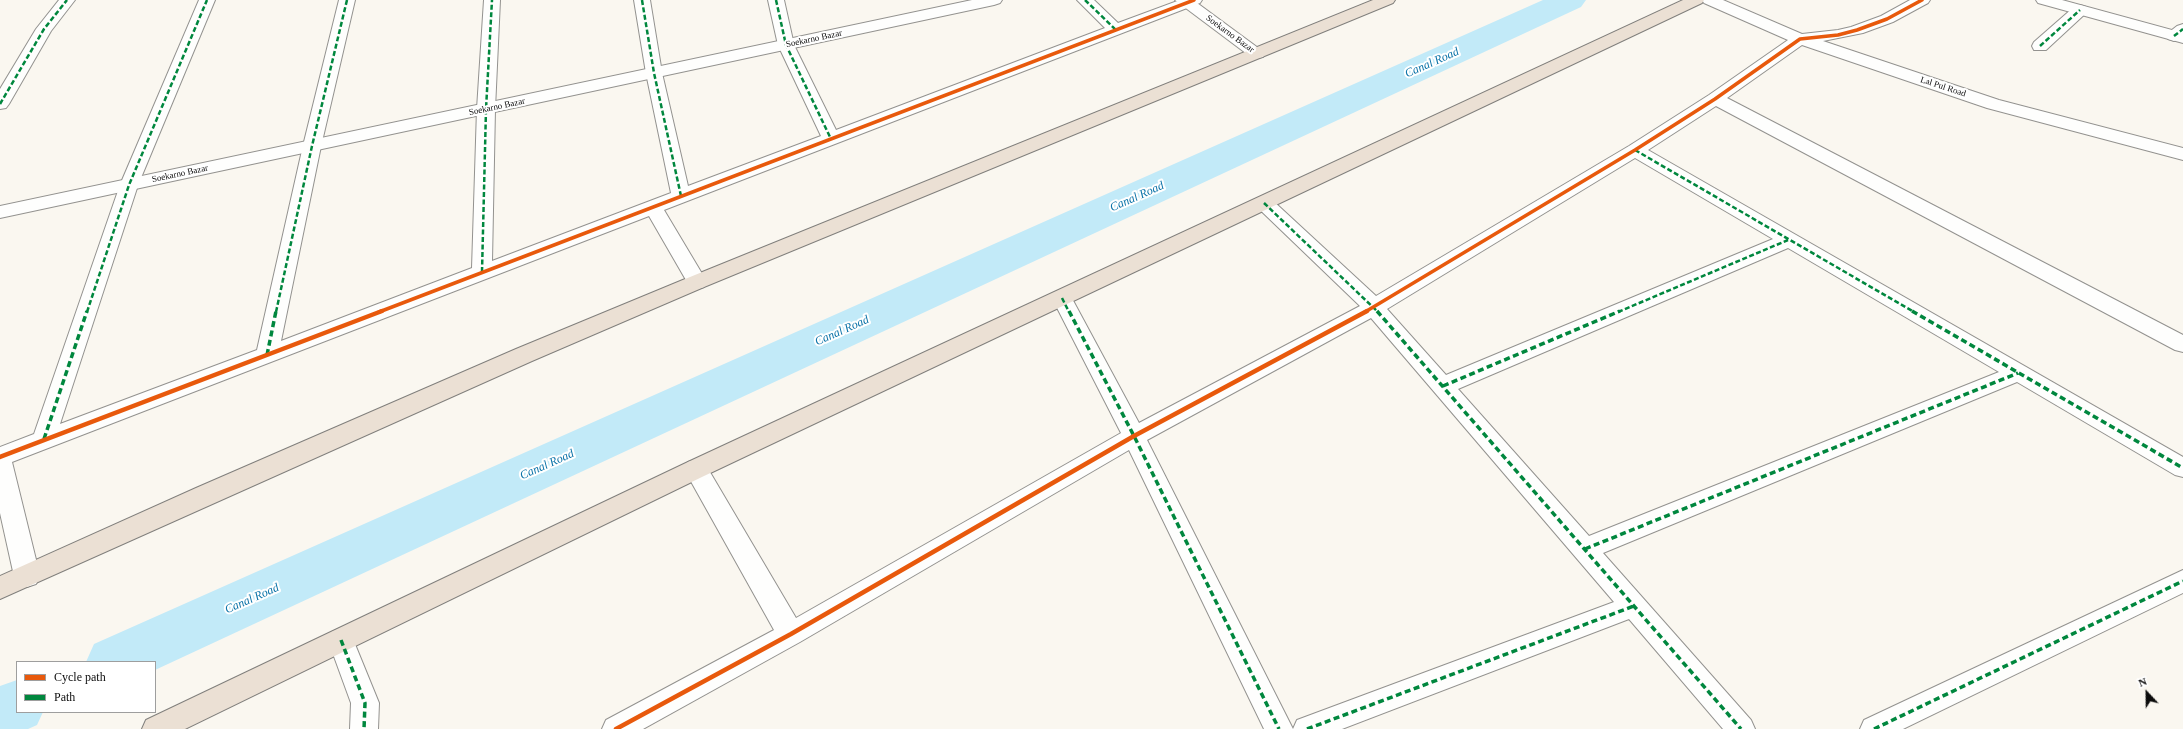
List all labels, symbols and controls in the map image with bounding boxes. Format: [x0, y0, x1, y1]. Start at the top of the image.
street label: Soekarno Bazar [1204, 13, 1256, 55]
street label: Soekarno Bazar [785, 28, 843, 50]
water label: Canal Road [1403, 45, 1461, 81]
street label: Lal Pul Road [1919, 75, 1967, 99]
street label: Soekarno Bazar [468, 96, 526, 118]
street label: Soekarno Bazar [151, 163, 209, 185]
water label: Canal Road [1108, 179, 1166, 215]
water label: Canal Road [813, 313, 871, 349]
water label: Canal Road [518, 447, 576, 483]
water label: Canal Road [223, 581, 281, 617]
legend [16, 661, 156, 713]
text: Cycle path [54, 670, 106, 684]
north arrow [2127, 673, 2167, 713]
text: N [2137, 675, 2148, 689]
text: Path [54, 690, 75, 704]

